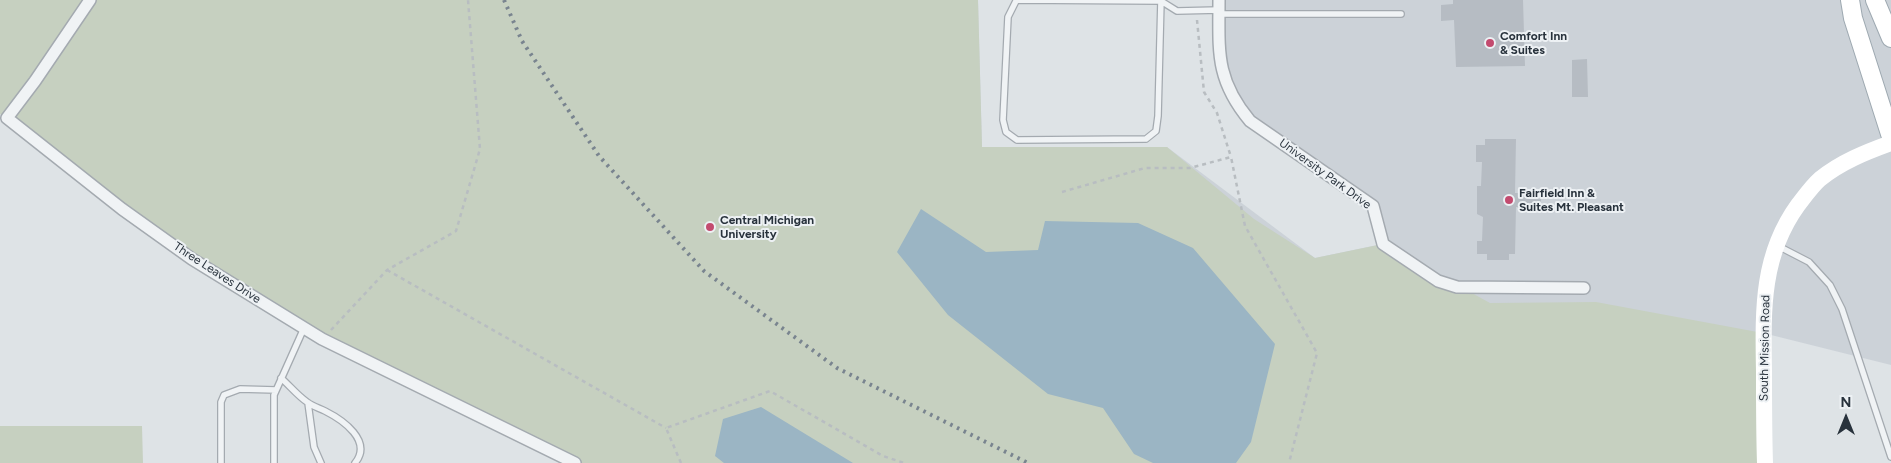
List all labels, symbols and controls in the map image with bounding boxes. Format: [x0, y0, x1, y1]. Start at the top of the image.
place label: Comfort Inn & Suites [1500, 29, 1567, 57]
marker: Comfort Inn & Suites [1484, 37, 1496, 49]
street label: University Park Drive [1276, 136, 1374, 212]
place label: Fairfield Inn & Suites Mt. Pleasant [1519, 186, 1624, 214]
marker: Fairfield Inn & Suites Mt. Pleasant [1503, 194, 1515, 206]
place label: Central Michigan University [720, 213, 814, 241]
marker: Central Michigan University [704, 221, 716, 233]
street label: Three Leaves Drive [171, 239, 263, 307]
street label: South Mission Road [1757, 295, 1773, 401]
north arrow [1821, 393, 1871, 443]
text: N [1841, 394, 1851, 411]

